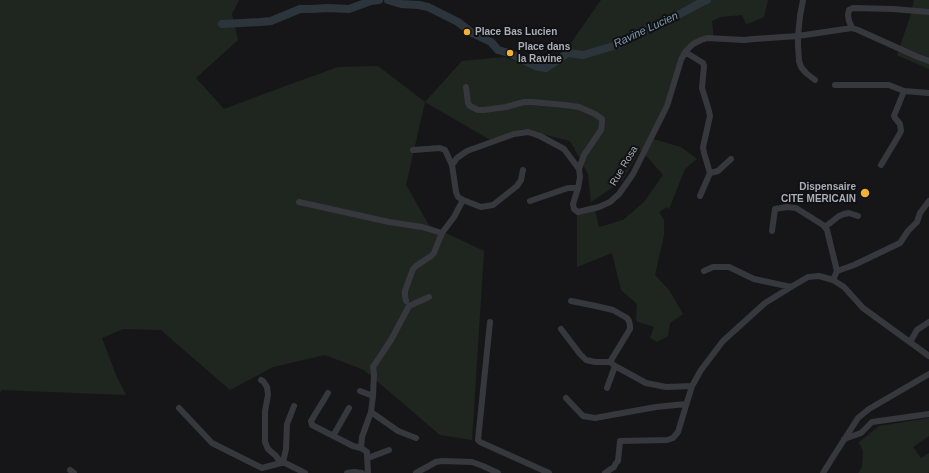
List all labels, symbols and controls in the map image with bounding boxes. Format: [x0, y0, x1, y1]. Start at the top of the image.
water label: Ravine Lucien [612, 9, 680, 51]
place label: Place Bas Lucien [475, 26, 557, 38]
marker: Place Bas Lucien [462, 27, 472, 37]
place label: Place dans la Ravine [518, 41, 570, 64]
marker: Place dans la Ravine [505, 48, 515, 58]
street label: Rue Rosa [607, 144, 641, 188]
place label: Dispensaire CITE MERICAIN [781, 181, 856, 204]
marker: Dispensaire CITE MERICAIN [859, 187, 871, 199]

